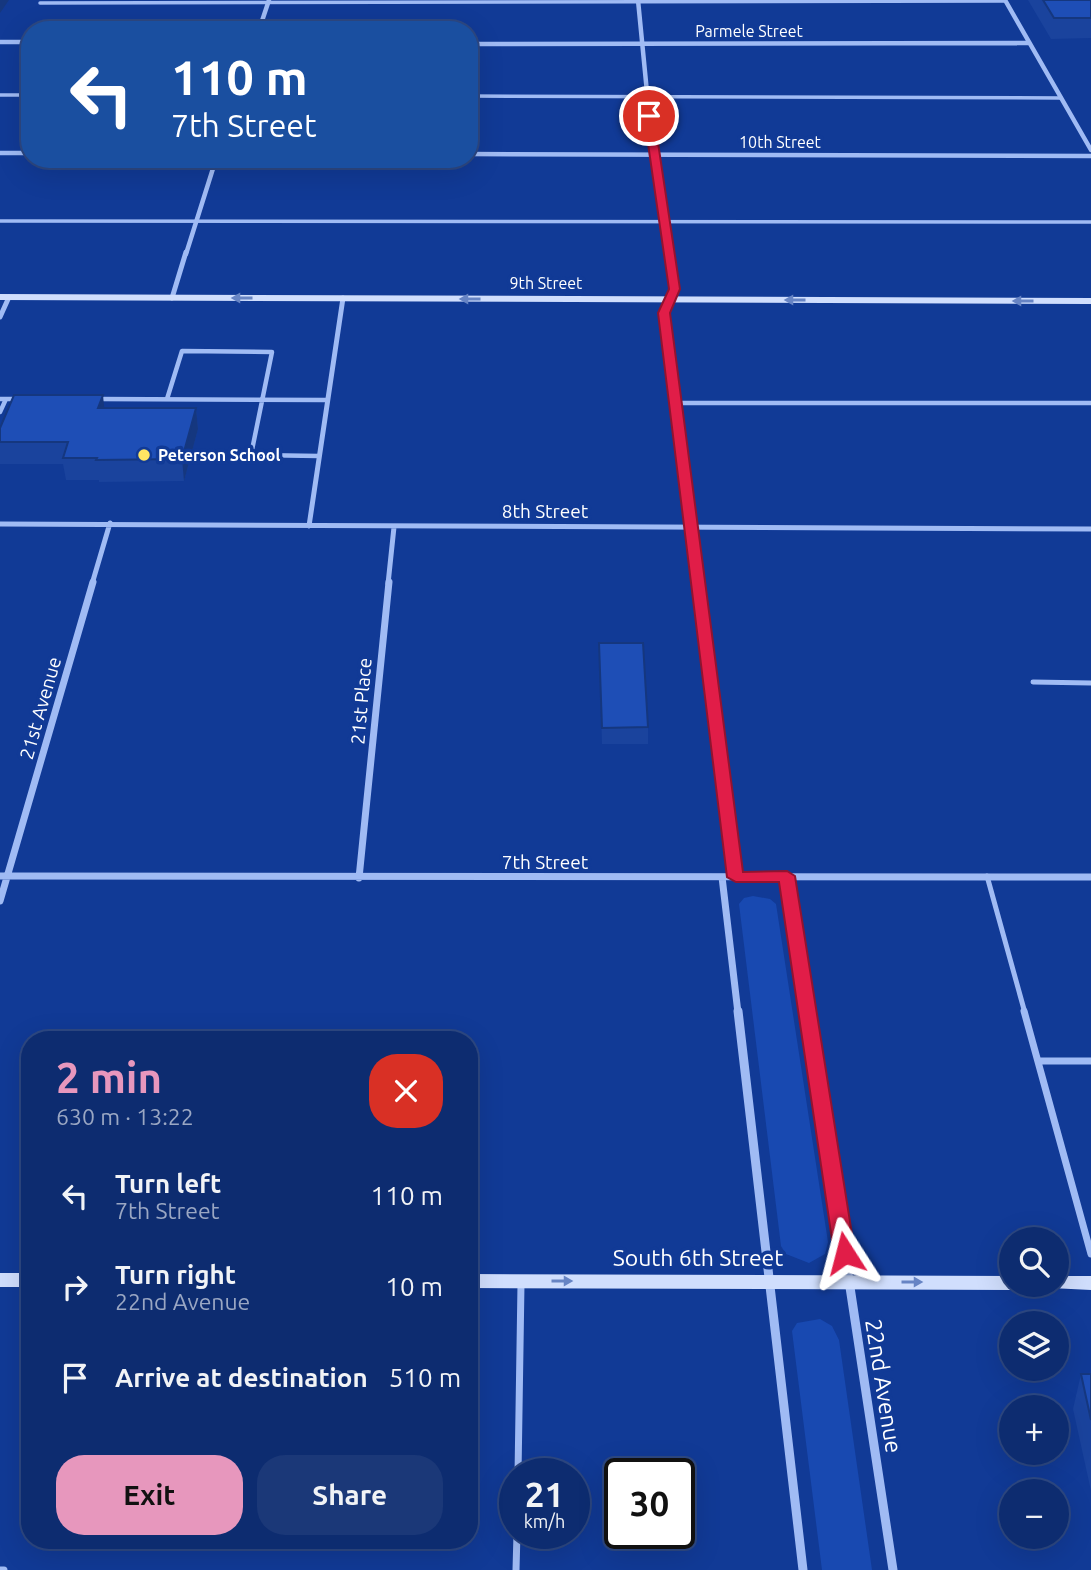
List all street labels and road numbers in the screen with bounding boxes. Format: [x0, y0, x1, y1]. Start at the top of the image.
street label: Parmele Street [695, 22, 804, 40]
street label: 10th Street [739, 133, 822, 151]
street label: 9th Street [510, 274, 583, 292]
street label: 8th Street [502, 500, 589, 522]
street label: 21st Avenue [15, 654, 65, 762]
street label: 21st Place [346, 657, 376, 745]
street label: 7th Street [502, 851, 589, 873]
street label: South 6th Street [613, 1245, 783, 1270]
street label: 22nd Avenue [861, 1317, 907, 1455]

